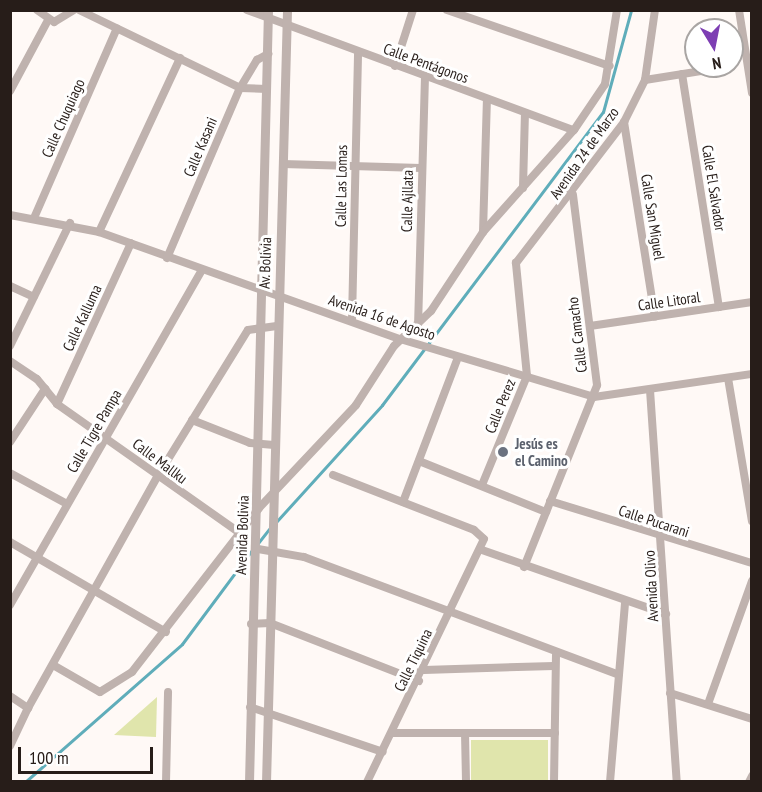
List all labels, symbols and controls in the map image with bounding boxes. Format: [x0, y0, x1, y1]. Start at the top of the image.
north arrow [684, 18, 744, 78]
street label: Calle Pentágonos [381, 39, 471, 87]
text: N [711, 53, 723, 74]
street label: Calle Chuquiago [38, 76, 88, 160]
street label: Avenida 24 de Marzo [546, 104, 622, 202]
street label: Calle Kasani [179, 114, 221, 180]
street label: Calle El Salvador [698, 144, 730, 232]
street label: Calle Las Lomas [331, 145, 351, 227]
street label: Calle Ajllata [397, 170, 417, 232]
street label: Calle San Miguel [637, 173, 669, 261]
street label: Av. Bolivia [255, 236, 275, 290]
street label: Calle Kalluma [59, 282, 105, 354]
street label: Calle Litoral [637, 288, 701, 314]
street label: Avenida 16 de Agosto [326, 290, 438, 344]
street label: Calle Camacho [563, 296, 591, 374]
street label: Calle Perez [481, 376, 519, 436]
street label: Calle Tigre Pampa [63, 386, 125, 476]
place label: Jesús es el Camino [515, 434, 568, 469]
street label: Calle Mallku [129, 435, 191, 487]
marker: Jesús es el Camino [496, 445, 510, 459]
street label: Avenida Bolivia [232, 495, 252, 575]
street label: Calle Pucarani [616, 501, 692, 541]
street label: Avenida Olivo [640, 550, 662, 622]
street label: Calle Tiquina [390, 626, 436, 694]
scale bar [21, 735, 156, 773]
text: 100 m [29, 746, 69, 769]

